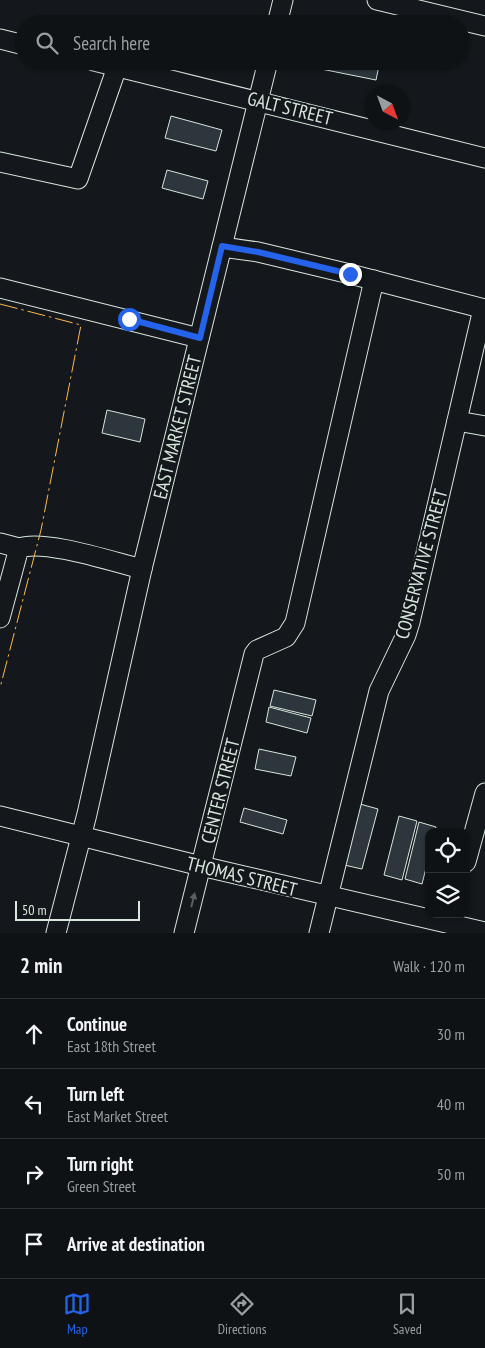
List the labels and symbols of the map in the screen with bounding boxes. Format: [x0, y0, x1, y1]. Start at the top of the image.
north arrow [365, 85, 410, 130]
street label: GALT STREET [245, 86, 335, 130]
route end [339, 263, 362, 286]
route start [118, 308, 141, 331]
street label: EAST MARKET STREET [148, 352, 207, 501]
street label: CONSERVATIVE STREET [389, 486, 453, 642]
street label: CENTER STREET [195, 736, 245, 846]
street label: THOMAS STREET [184, 851, 300, 901]
one-way arrow [189, 892, 197, 907]
scale bar [15, 898, 140, 921]

